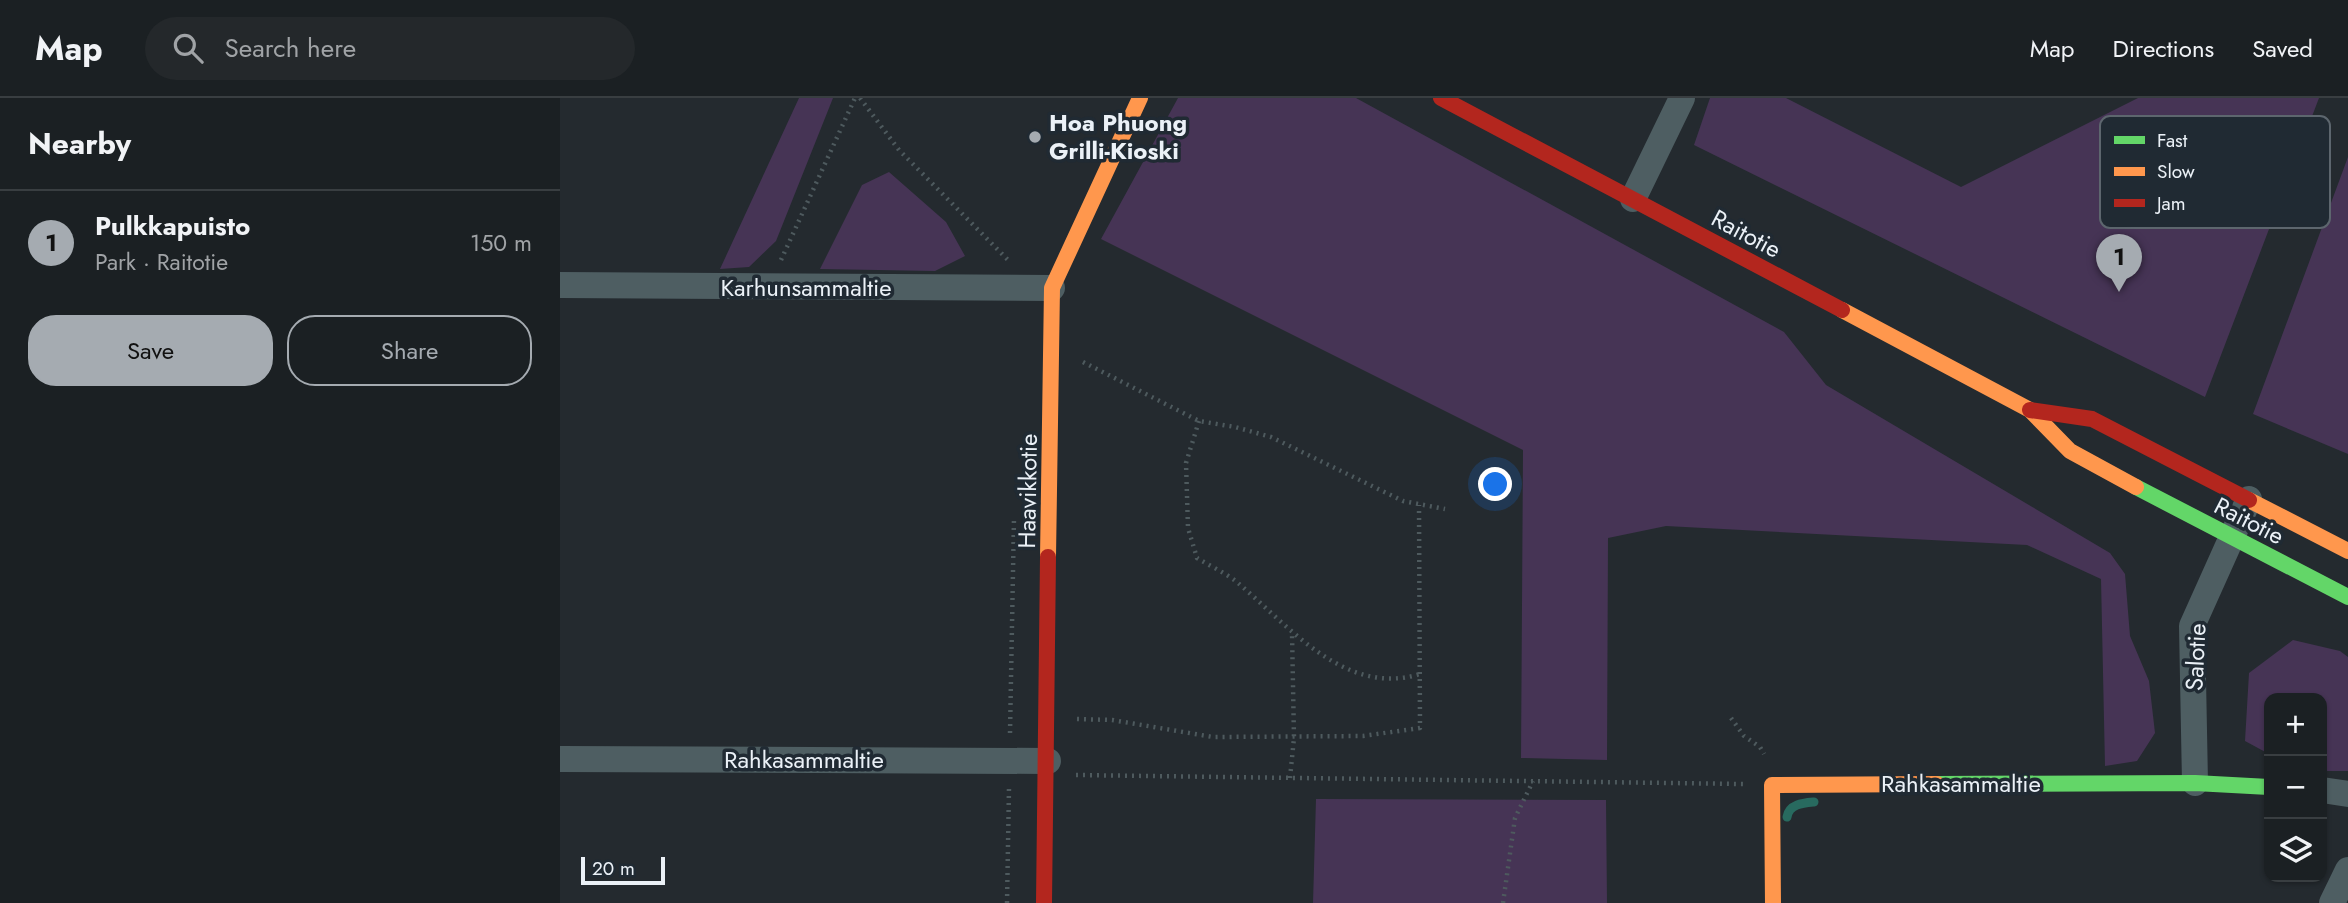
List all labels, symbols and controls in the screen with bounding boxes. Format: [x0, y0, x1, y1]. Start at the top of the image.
search box [145, 17, 635, 80]
text: Map [35, 25, 103, 72]
icon: search [169, 29, 207, 67]
text: Search here [225, 29, 356, 67]
text: Map [2030, 31, 2075, 66]
text: Directions [2113, 31, 2214, 66]
text: Saved [2252, 31, 2313, 66]
place label: Hoa Phuong Grilli-Kioski [1049, 105, 1187, 168]
legend [2100, 116, 2330, 228]
text: Nearby [28, 122, 131, 165]
text: Fast [2157, 127, 2188, 154]
marker: Hoa Phuong Grilli-Kioski [1027, 129, 1043, 145]
text: Slow [2157, 158, 2195, 185]
text: Jam [2154, 190, 2186, 217]
street label: Raitotie [1705, 201, 1787, 266]
text: Pulkkapuisto [95, 207, 250, 245]
text: 1 [45, 226, 57, 260]
text: 150 m [470, 226, 532, 260]
pin: 1 [2096, 234, 2142, 292]
text: Park · Raitotie [95, 245, 228, 279]
street label: Karhunsammaltie [720, 270, 892, 305]
button: Save [28, 315, 273, 386]
button: Share [287, 315, 532, 386]
street label: Haavikkotie [1009, 433, 1046, 549]
your location [1478, 467, 1512, 501]
street label: Raitotie [2208, 488, 2290, 553]
street label: Salotie [2176, 622, 2215, 692]
map controls [2264, 693, 2327, 882]
button: + [2264, 693, 2327, 756]
street label: Rahkasammaltie [724, 742, 884, 777]
button: − [2264, 756, 2327, 819]
street label: Rahkasammaltie [1881, 766, 2041, 801]
button: layers [2264, 819, 2327, 882]
scale bar [581, 854, 665, 886]
text: 20 m [592, 855, 635, 882]

